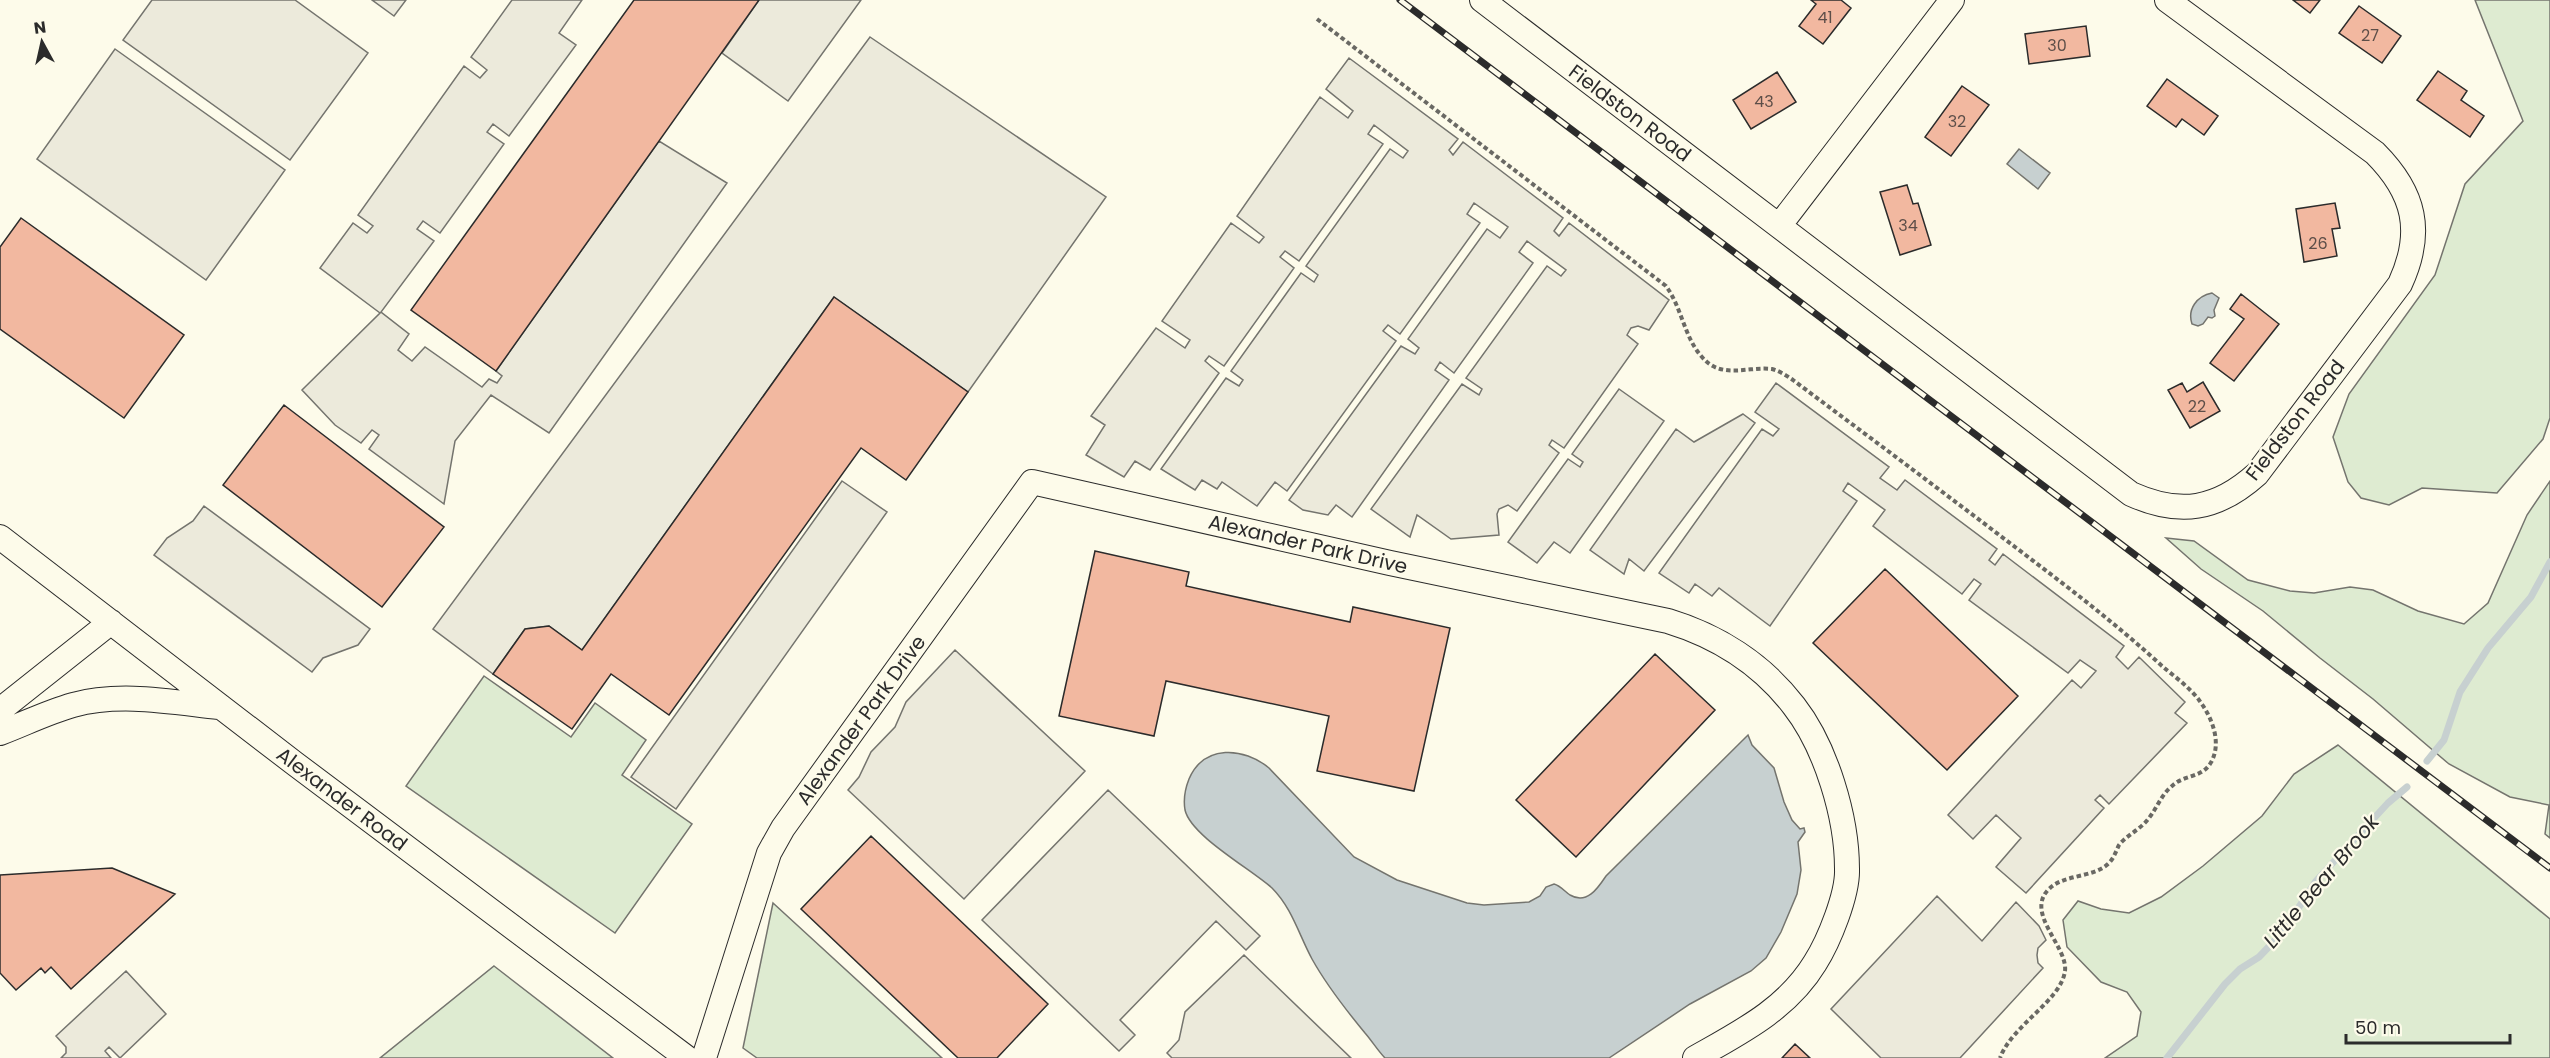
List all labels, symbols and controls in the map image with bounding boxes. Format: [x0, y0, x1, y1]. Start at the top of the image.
house number: 41 [1817, 6, 1833, 29]
north arrow [12, 12, 72, 72]
text: N [32, 15, 48, 40]
house number: 27 [2361, 24, 2379, 47]
house number: 30 [2047, 34, 2067, 57]
street label: Fieldston Road [1563, 58, 1697, 168]
house number: 43 [1754, 90, 1774, 113]
house number: 32 [1948, 110, 1966, 133]
house number: 34 [1898, 214, 1918, 237]
house number: 26 [2308, 232, 2328, 255]
street label: Fieldston Road [2239, 354, 2351, 486]
house number: 22 [2188, 395, 2206, 418]
street label: Alexander Park Drive [1206, 507, 1410, 581]
street label: Alexander Park Drive [790, 629, 932, 811]
street label: Alexander Road [271, 740, 413, 858]
water label: Little Bear Brook [2256, 807, 2386, 954]
scale bar [2346, 1007, 2510, 1045]
text: 50 m [2355, 1015, 2401, 1040]

